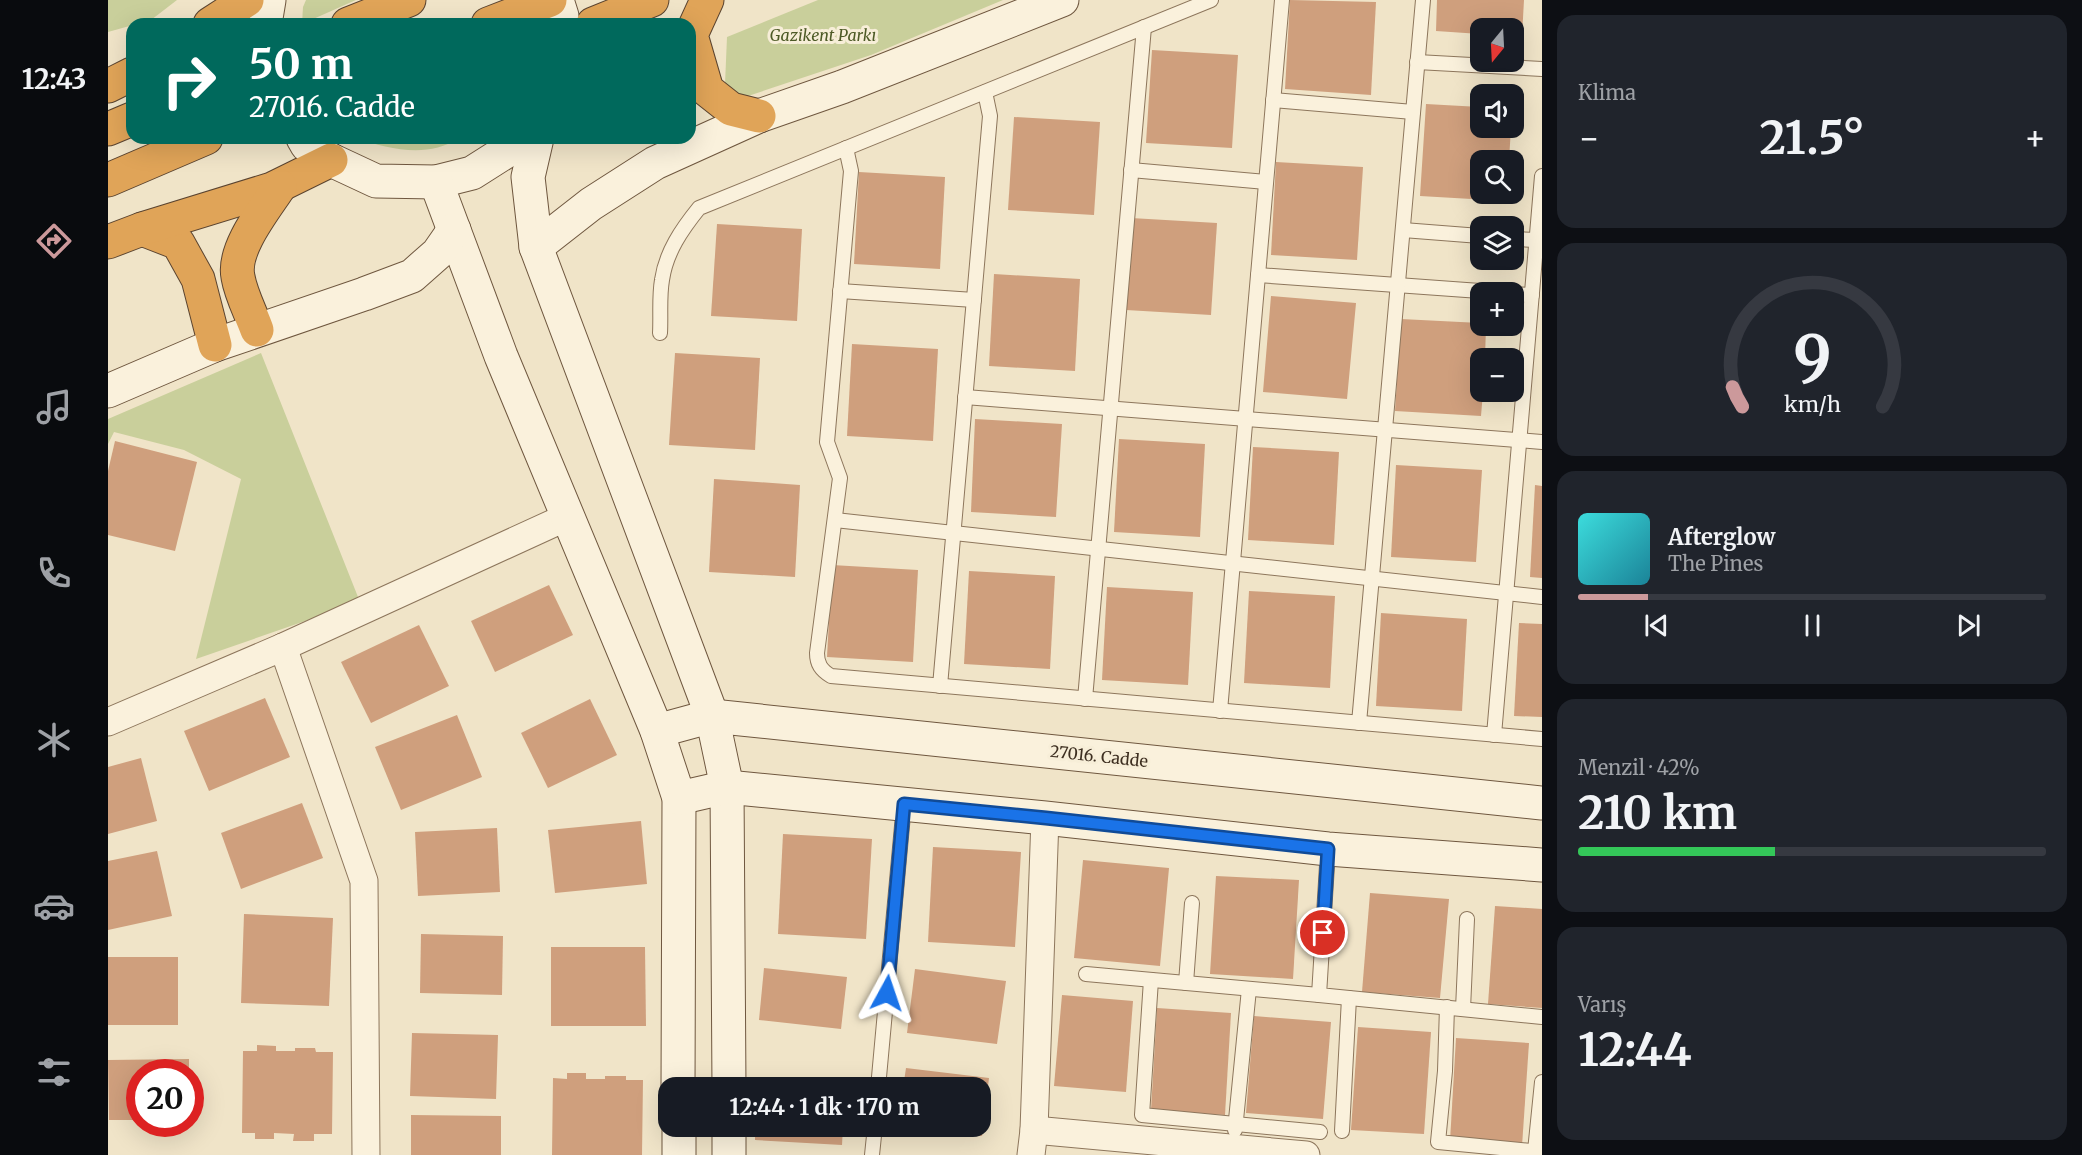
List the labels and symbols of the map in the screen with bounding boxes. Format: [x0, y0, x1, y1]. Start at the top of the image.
north arrow [1470, 18, 1524, 72]
park label: Gazikent Parkı [770, 25, 876, 45]
street label: 27016. Cadde [1049, 741, 1149, 771]
pin [1297, 907, 1348, 958]
position arrow [855, 961, 919, 1025]
speed limit sign: 20 [126, 1059, 204, 1137]

